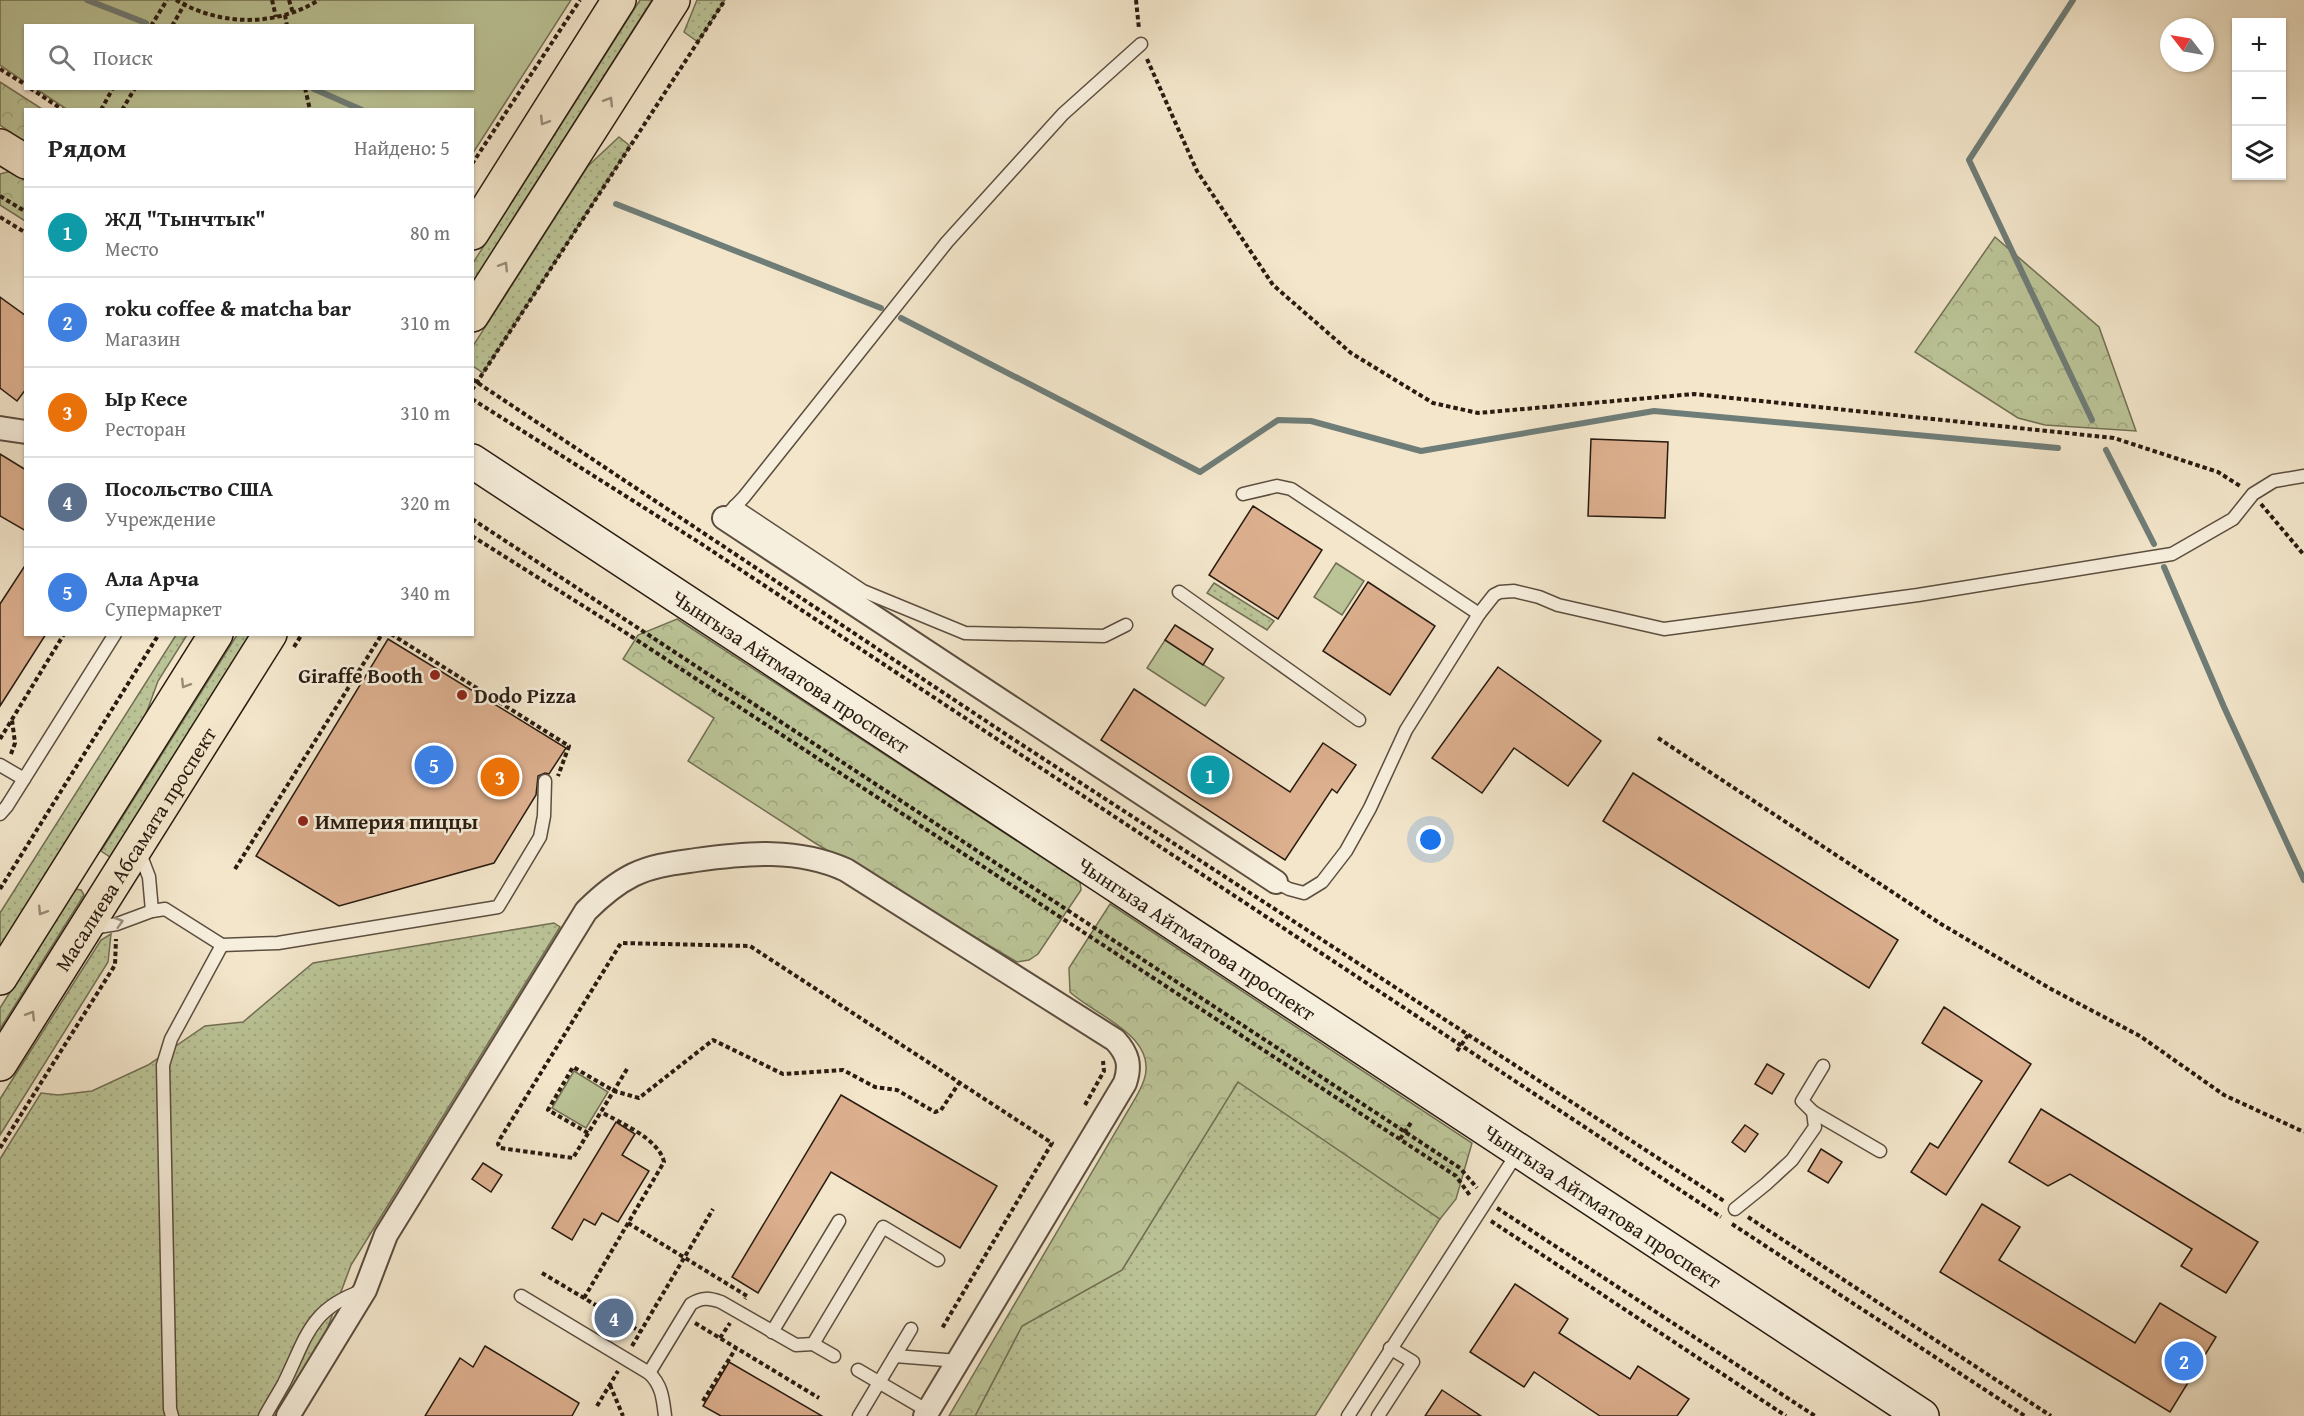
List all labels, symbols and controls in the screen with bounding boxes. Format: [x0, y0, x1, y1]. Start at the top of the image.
north arrow [2160, 18, 2214, 72]
map controls [2232, 18, 2286, 180]
button: + [2232, 18, 2286, 72]
search box [24, 24, 474, 90]
icon: search [45, 41, 78, 74]
text: Поиск [93, 41, 153, 73]
button: − [2232, 72, 2286, 126]
one-way arrow [601, 97, 613, 107]
one-way arrow [539, 115, 551, 125]
button: layers [2232, 126, 2286, 180]
text: Рядом [48, 128, 126, 167]
text: Найдено: 5 [354, 133, 450, 162]
text: ЖД "Тынчтык" [105, 202, 266, 234]
text: 1 [62, 218, 73, 247]
text: 80 m [410, 218, 450, 247]
text: Место [105, 234, 159, 263]
one-way arrow [497, 262, 508, 273]
text: roku coffee & matcha bar [105, 292, 351, 324]
text: 2 [62, 308, 73, 337]
text: 310 m [400, 308, 450, 337]
text: Магазин [105, 324, 180, 353]
text: Ыр Кесе [105, 382, 188, 414]
text: 3 [62, 398, 73, 427]
text: 310 m [400, 398, 450, 427]
text: Ресторан [105, 414, 186, 443]
text: Посольство США [105, 472, 273, 504]
text: 4 [62, 488, 73, 517]
text: 320 m [400, 488, 450, 517]
text: Учреждение [105, 504, 216, 533]
text: Ала Арча [105, 562, 199, 594]
text: 5 [62, 578, 73, 607]
text: 340 m [400, 578, 450, 607]
street label: Чынгыза Айтматова проспект [666, 581, 916, 761]
text: Супермаркет [105, 594, 222, 623]
place label: Giraffe Booth [298, 660, 424, 691]
marker: Giraffe Booth [428, 668, 442, 682]
one-way arrow [181, 678, 193, 688]
place label: Dodo Pizza [474, 680, 576, 711]
marker: Dodo Pizza [455, 688, 469, 702]
street label: Масалиева Абсамата проспект [47, 721, 224, 977]
pin: 5 [414, 742, 454, 788]
pin: 1 [1190, 752, 1230, 798]
pin: 3 [480, 754, 520, 800]
place label: Империя пиццы [315, 806, 478, 837]
marker: Империя пиццы [296, 814, 310, 828]
your location [1416, 825, 1445, 854]
street label: Чынгыза Айтматова проспект [1072, 849, 1322, 1028]
one-way arrow [38, 904, 49, 915]
one-way arrow [113, 917, 124, 929]
one-way arrow [24, 1011, 36, 1021]
street label: Чынгыза Айтматова проспект [1478, 1116, 1728, 1296]
pin: 4 [594, 1296, 634, 1340]
pin: 2 [2164, 1338, 2204, 1384]

